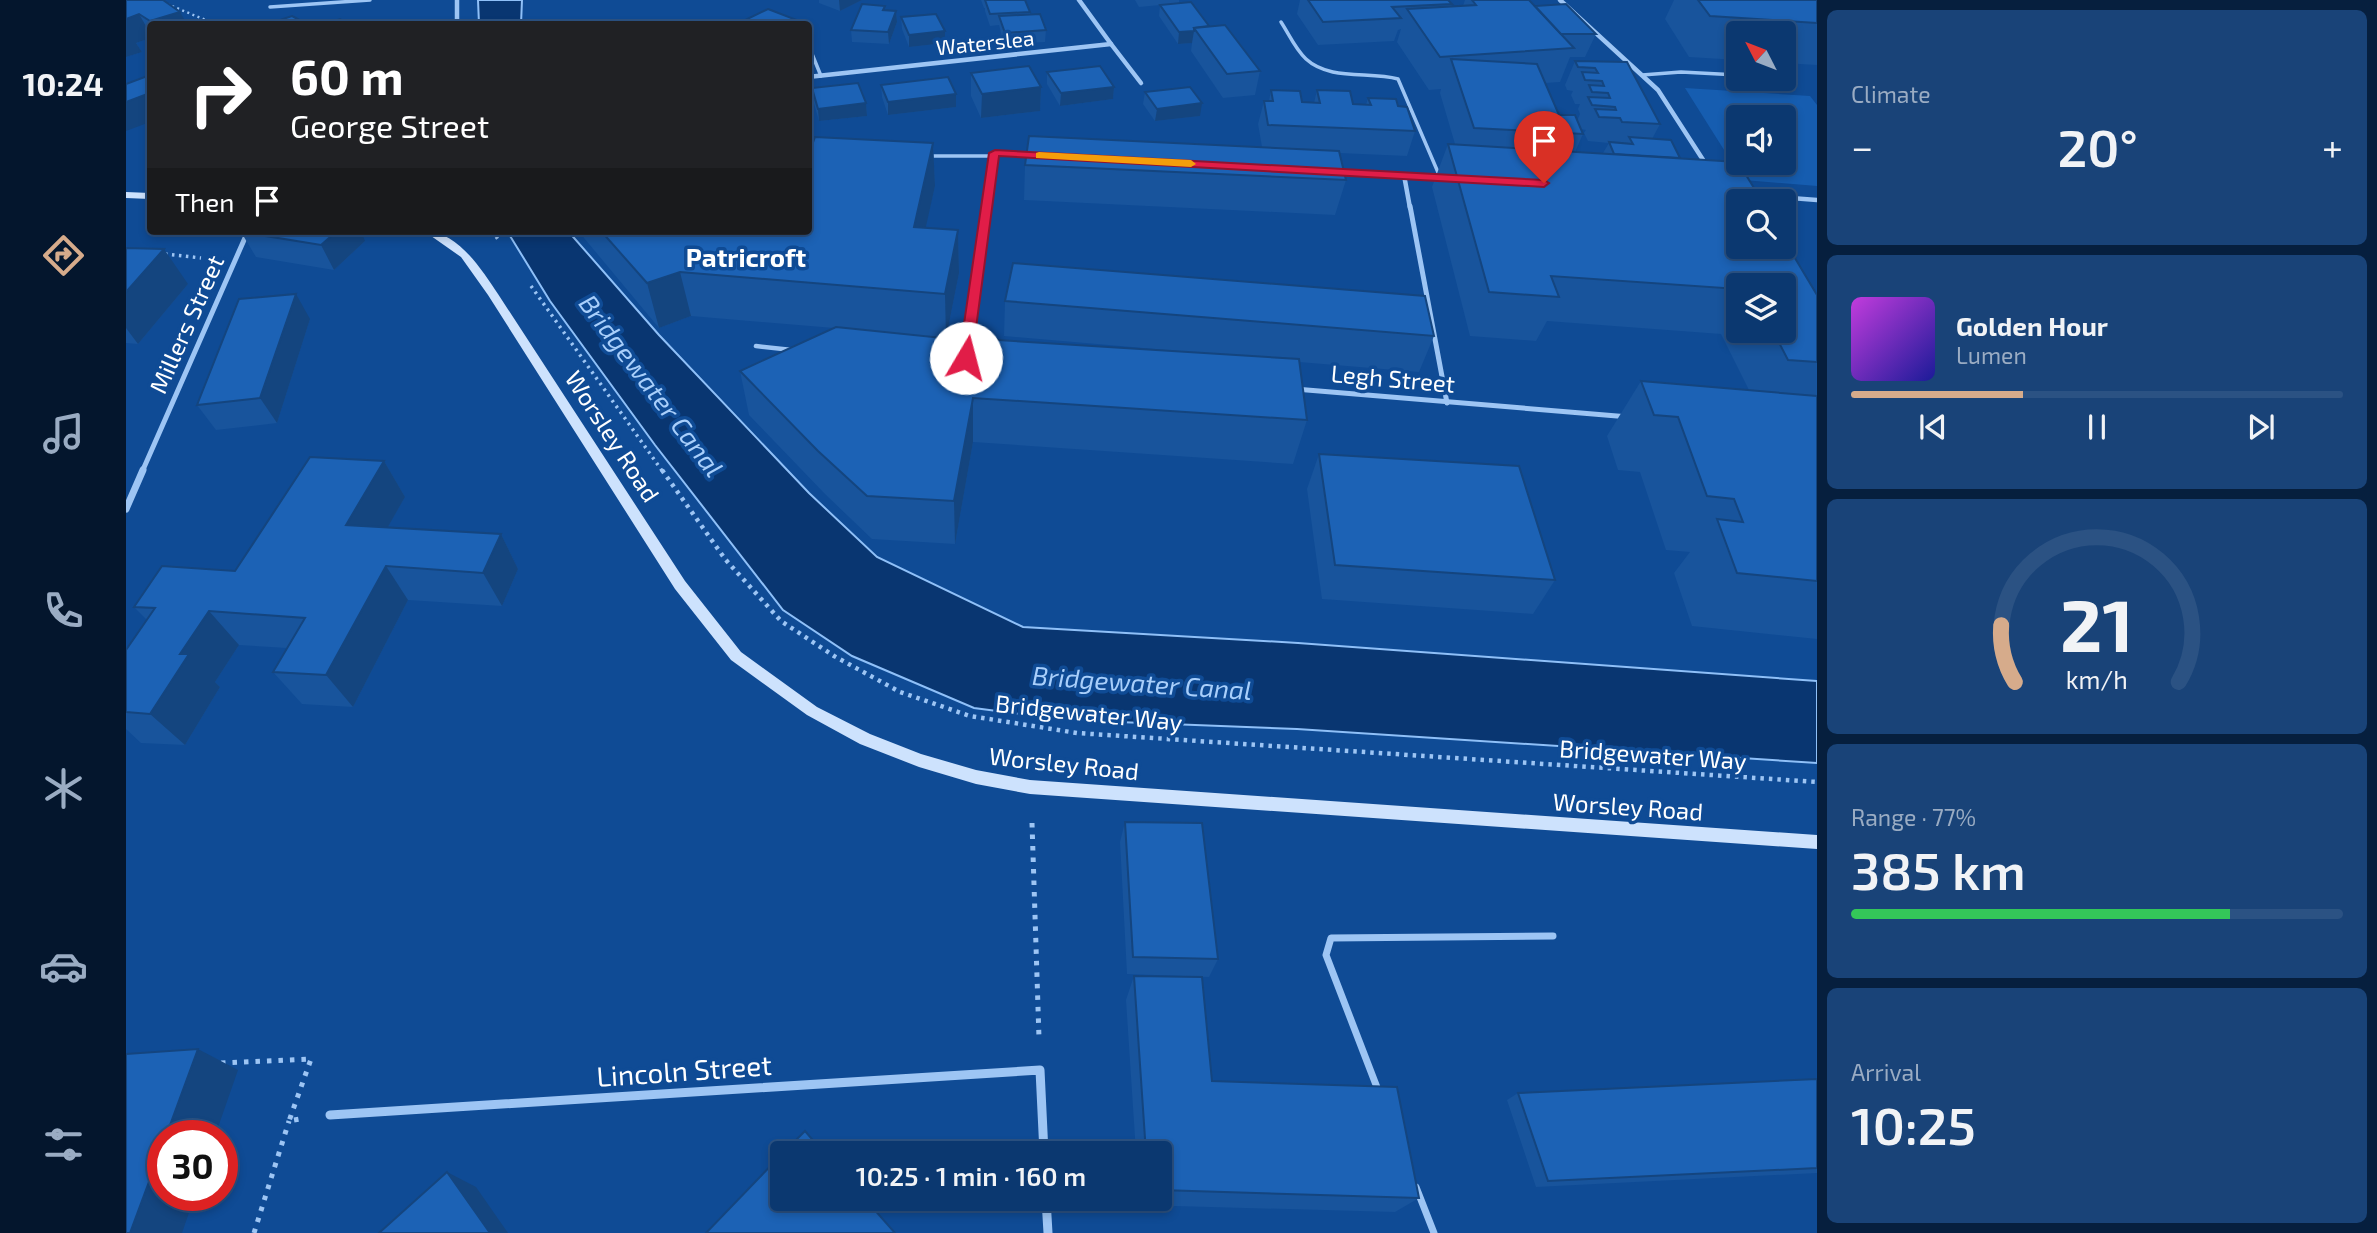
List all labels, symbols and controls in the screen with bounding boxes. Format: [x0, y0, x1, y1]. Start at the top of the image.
north arrow [1726, 21, 1796, 91]
map controls [1726, 21, 1796, 343]
street label: Waterslea [935, 24, 1035, 60]
text: 60 m [290, 46, 404, 105]
icon: right [175, 49, 266, 140]
text: 10:24 [22, 64, 104, 102]
text: Climate [1851, 80, 1931, 108]
button: sound [1726, 105, 1796, 175]
text: George Street [290, 106, 489, 144]
pin [1514, 111, 1574, 183]
text: 20° [2057, 115, 2138, 177]
icon: arrive [1525, 122, 1563, 160]
text: − [1851, 123, 1873, 169]
text: + [2322, 123, 2343, 169]
icon: arrive [248, 182, 286, 220]
text: Then [175, 186, 234, 217]
button: search [1726, 189, 1796, 259]
icon: directions [39, 231, 88, 280]
district label: Patricroft [686, 241, 806, 272]
street label: Millers Street [143, 250, 229, 398]
button: layers [1726, 273, 1796, 343]
water label: Bridgewater Canal [573, 288, 731, 482]
text: Golden Hour [1956, 310, 2108, 341]
position arrow [929, 321, 1003, 395]
text: Lumen [1956, 341, 2027, 369]
street label: Legh Street [1330, 358, 1456, 398]
street label: Worsley Road [560, 365, 666, 507]
icon: previous [1914, 408, 1952, 446]
icon: pause [2078, 408, 2116, 446]
icon: next [2242, 408, 2280, 446]
icon: music [39, 409, 88, 458]
text: 21 [2060, 580, 2134, 668]
icon: phone [39, 586, 88, 635]
water label: Bridgewater Canal [1031, 659, 1253, 705]
text: km/h [2066, 664, 2128, 694]
street label: Bridgewater Way [994, 688, 1184, 736]
street label: Bridgewater Way [1558, 733, 1748, 775]
street label: Worsley Road [988, 741, 1140, 785]
icon: climate [39, 764, 88, 813]
street label: Worsley Road [1552, 786, 1704, 826]
text: Range · 77% [1851, 803, 1976, 831]
text: 385 km [1851, 838, 2026, 900]
icon: car [39, 942, 88, 991]
street label: Lincoln Street [595, 1047, 773, 1093]
text: Arrival [1851, 1058, 1921, 1086]
text: 10:25 [1851, 1093, 1976, 1155]
icon: filters [39, 1120, 88, 1169]
speed limit sign: 30 [147, 1120, 238, 1211]
text: 10:25 · 1 min · 160 m [856, 1160, 1086, 1191]

